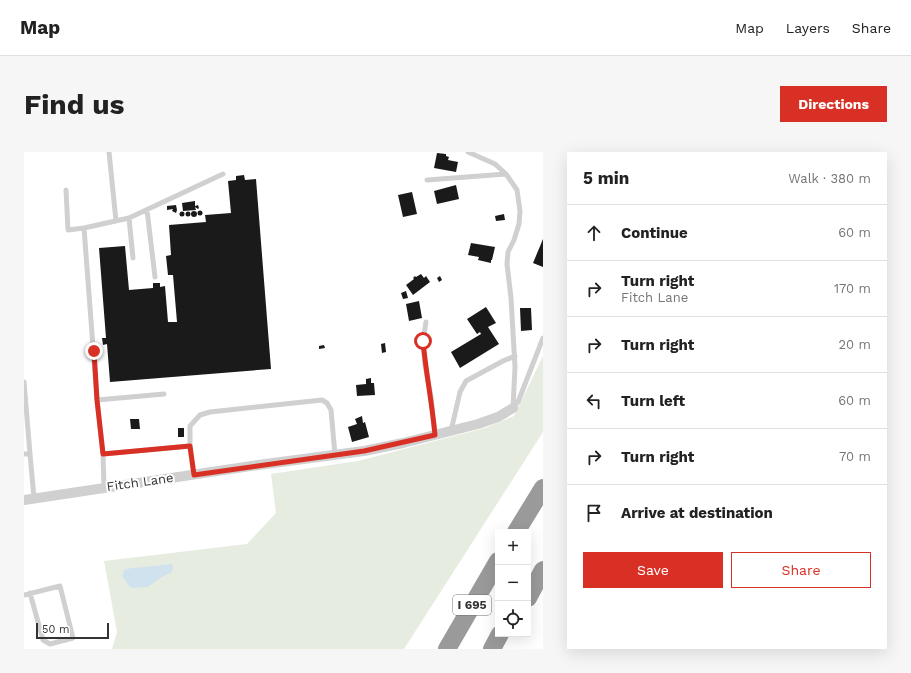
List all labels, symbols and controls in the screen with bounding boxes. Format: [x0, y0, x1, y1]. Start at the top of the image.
text: Map [20, 16, 60, 39]
text: Map [735, 20, 764, 36]
text: Layers [786, 20, 830, 36]
text: Share [852, 20, 891, 36]
button: Directions [780, 86, 887, 122]
text: Find us [24, 88, 124, 121]
text: 5 min [583, 168, 629, 188]
text: Walk · 380 m [788, 171, 871, 186]
icon: ahead [583, 222, 605, 244]
text: Continue [621, 224, 688, 242]
text: 60 m [838, 225, 871, 240]
text: Turn right [621, 272, 694, 290]
icon: right [583, 278, 605, 300]
text: 170 m [834, 281, 871, 296]
text: Fitch Lane [621, 290, 688, 305]
route start [414, 332, 432, 350]
icon: right [583, 334, 605, 356]
text: Turn right [621, 336, 694, 354]
text: 20 m [839, 337, 871, 352]
route end [85, 342, 103, 360]
icon: left [583, 390, 605, 412]
text: Turn left [621, 392, 685, 410]
text: 60 m [838, 393, 871, 408]
icon: right [583, 446, 605, 468]
text: Turn right [621, 448, 694, 466]
text: 70 m [839, 449, 871, 464]
street label: Fitch Lane [106, 470, 174, 494]
icon: arrive [583, 502, 605, 524]
text: Arrive at destination [621, 504, 773, 522]
map controls [495, 529, 531, 637]
button: + [495, 529, 531, 565]
button: Save [583, 552, 723, 588]
button: Share [731, 552, 871, 588]
button: − [495, 565, 531, 601]
road number: I 695 [453, 595, 491, 615]
button: locate [495, 601, 531, 637]
scale bar [36, 621, 109, 640]
text: 50 m [42, 623, 69, 636]

